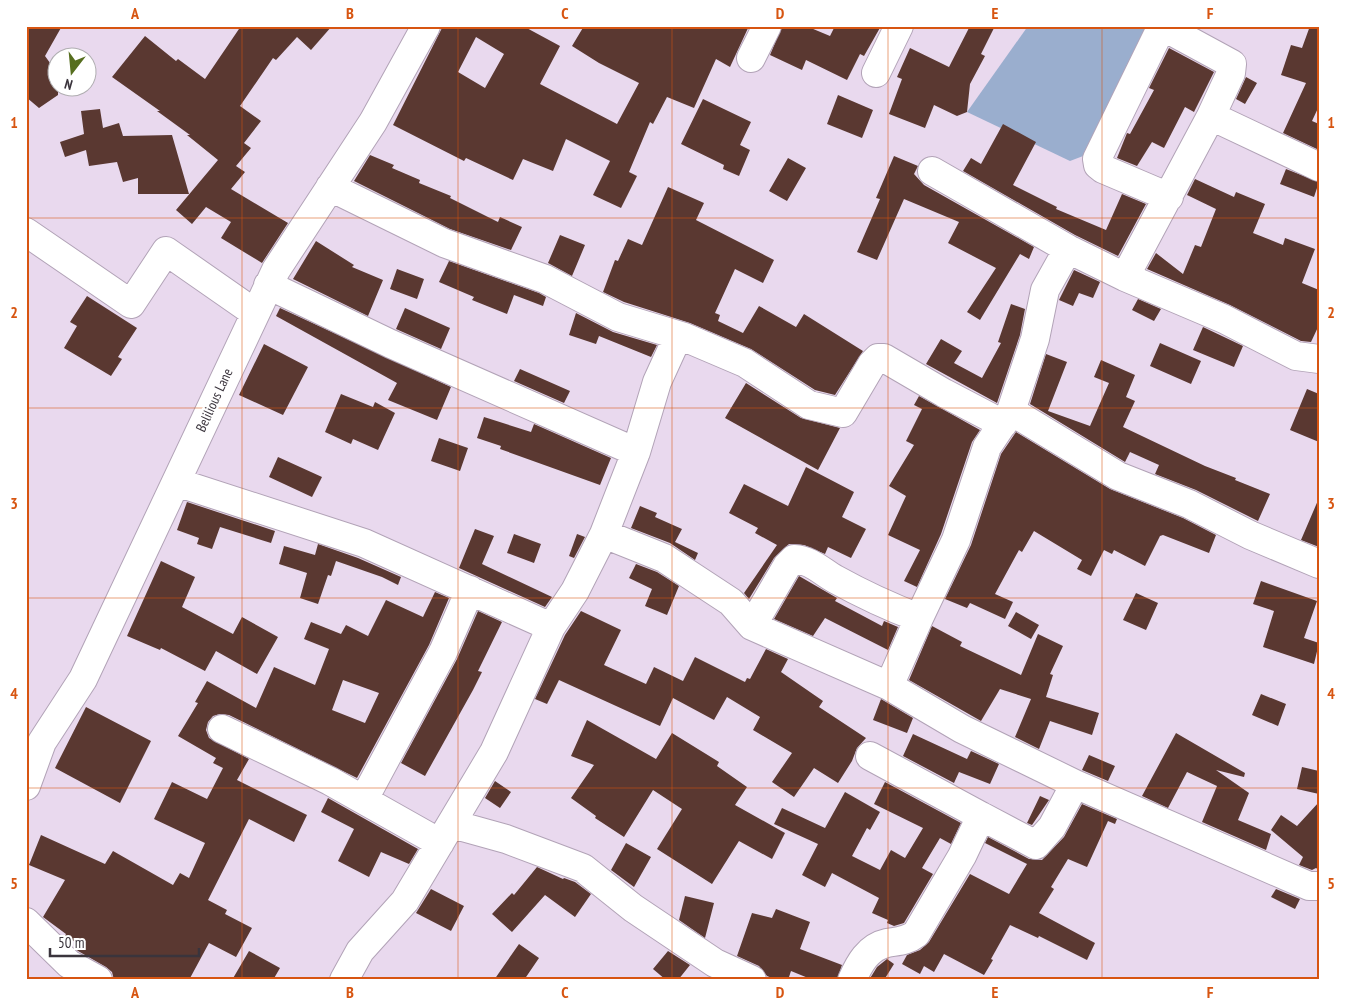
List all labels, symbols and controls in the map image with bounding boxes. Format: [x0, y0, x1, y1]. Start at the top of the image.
text: A [130, 3, 140, 23]
text: B [346, 3, 354, 23]
text: C [561, 3, 569, 23]
text: D [776, 3, 785, 23]
text: E [992, 3, 999, 23]
text: F [1207, 3, 1214, 23]
north arrow [48, 48, 98, 98]
text: N [62, 75, 75, 94]
text: 1 [10, 112, 18, 132]
text: 1 [1327, 112, 1335, 132]
text: 2 [10, 302, 18, 322]
text: 2 [1327, 302, 1335, 322]
street label: Belilious Lane [191, 365, 237, 435]
text: 3 [10, 493, 18, 513]
text: 3 [1327, 493, 1335, 513]
text: 4 [10, 683, 18, 703]
text: 4 [1327, 683, 1335, 703]
text: 5 [10, 873, 18, 893]
text: 5 [1327, 873, 1335, 893]
scale bar [50, 926, 199, 958]
text: 50 m [58, 933, 84, 952]
text: A [130, 982, 140, 1002]
text: B [346, 982, 354, 1002]
text: C [561, 982, 569, 1002]
text: D [776, 982, 785, 1002]
text: E [992, 982, 999, 1002]
text: F [1207, 982, 1214, 1002]

